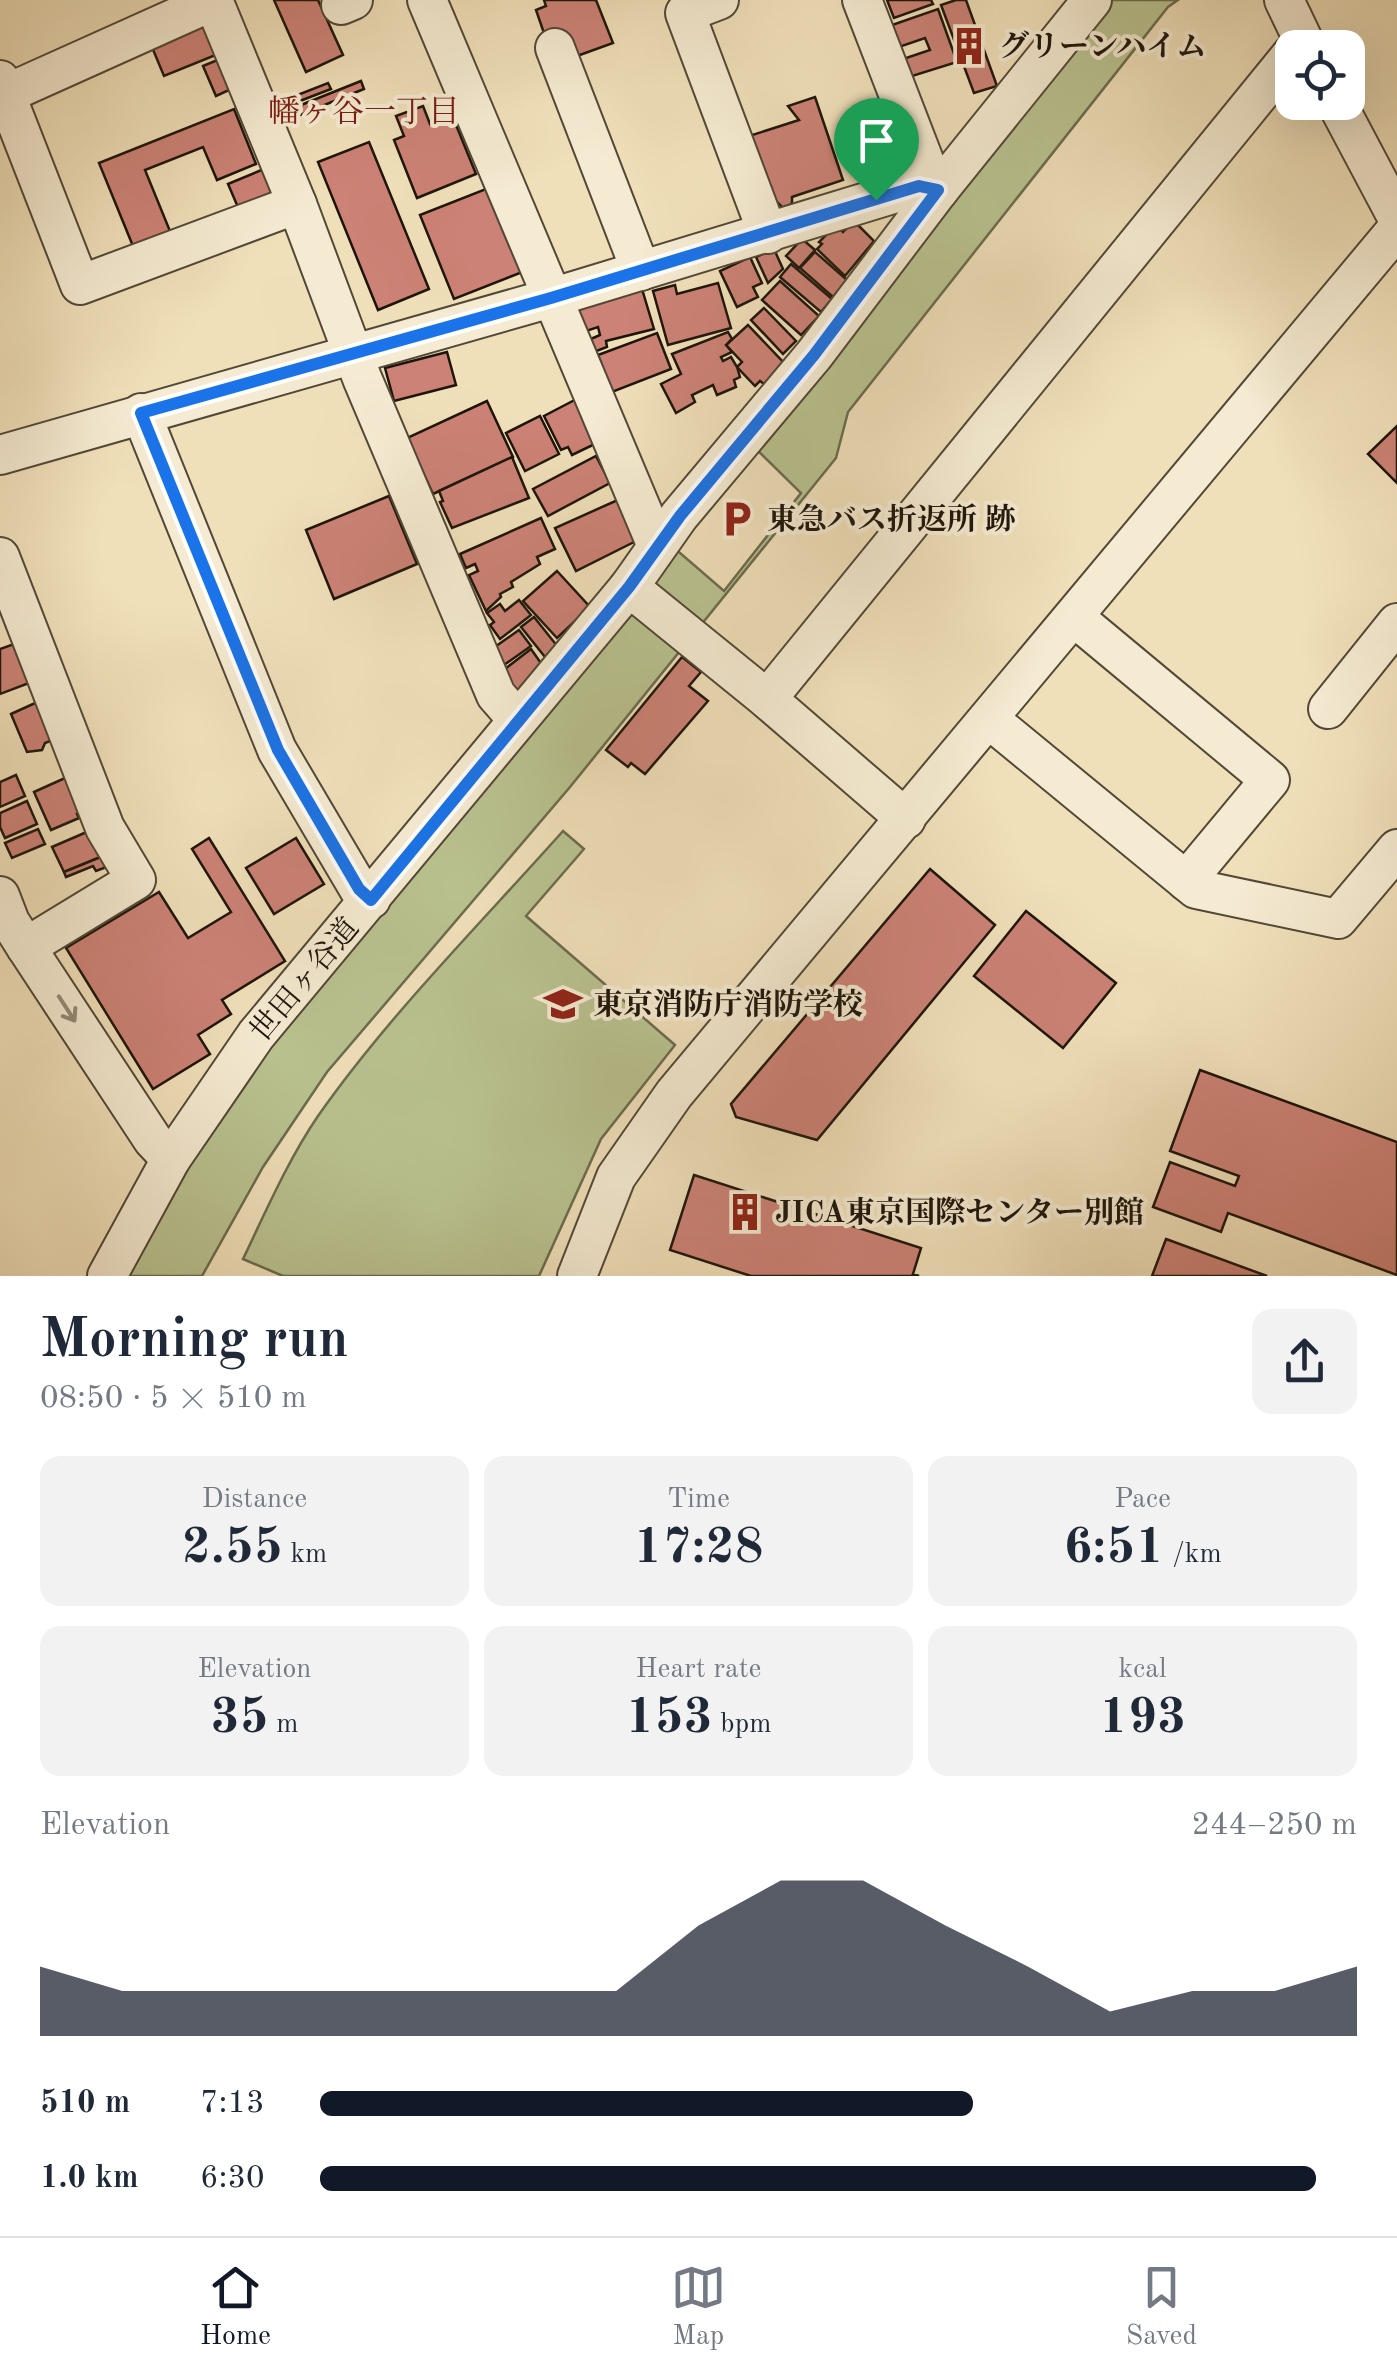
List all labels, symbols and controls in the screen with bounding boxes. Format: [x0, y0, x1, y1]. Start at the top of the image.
building icon: グリーンハイム [948, 25, 990, 67]
place label: グリーンハイム [999, 30, 1206, 63]
map controls [1275, 30, 1365, 120]
button: locate [1275, 30, 1365, 120]
district label: 幡ヶ谷一丁目 [268, 95, 460, 130]
pin [834, 98, 919, 201]
icon: arrive [849, 113, 904, 168]
parking icon: 東急バス折返所 跡 [716, 498, 758, 540]
place label: 東急バス折返所 跡 [767, 503, 1015, 536]
street label: 世田ヶ谷道 [244, 911, 365, 1047]
school or university icon: 東京消防庁消防学校 [542, 983, 584, 1025]
place label: 東京消防庁消防学校 [593, 988, 863, 1021]
one-way arrow [57, 995, 78, 1023]
building icon: JICA東京国際センター別館 [724, 1191, 766, 1233]
place label: JICA東京国際センター別館 [775, 1196, 1144, 1229]
button: share [1252, 1309, 1357, 1414]
text: Morning run [40, 1314, 349, 1369]
text: 08:50 · 5 × 510 m [40, 1383, 307, 1415]
text: Distance [202, 1486, 307, 1514]
text: Time [667, 1486, 730, 1514]
text: Pace [1114, 1486, 1171, 1514]
text: 2.55 [182, 1524, 283, 1574]
text: 17:28 [634, 1524, 764, 1574]
text: 6:51 [1063, 1524, 1164, 1574]
text: km [283, 1541, 327, 1569]
text: /km [1164, 1541, 1222, 1569]
text: Elevation [198, 1656, 311, 1684]
text: Heart rate [636, 1656, 761, 1684]
text: kcal [1118, 1656, 1167, 1684]
text: 35 [210, 1694, 268, 1744]
text: 153 [626, 1694, 713, 1744]
text: 193 [1099, 1694, 1186, 1744]
text: m [268, 1711, 299, 1739]
text: bpm [713, 1711, 771, 1739]
text: Elevation [40, 1810, 170, 1842]
text: 244–250 m [1191, 1810, 1357, 1842]
text: 510 m [40, 2088, 130, 2120]
text: 7:13 [200, 2088, 265, 2120]
text: 1.0 km [40, 2163, 139, 2195]
text: 6:30 [200, 2163, 265, 2195]
tab: Home [200, 2260, 271, 2355]
tab: Map [671, 2260, 726, 2355]
tab: Saved [1126, 2260, 1197, 2355]

